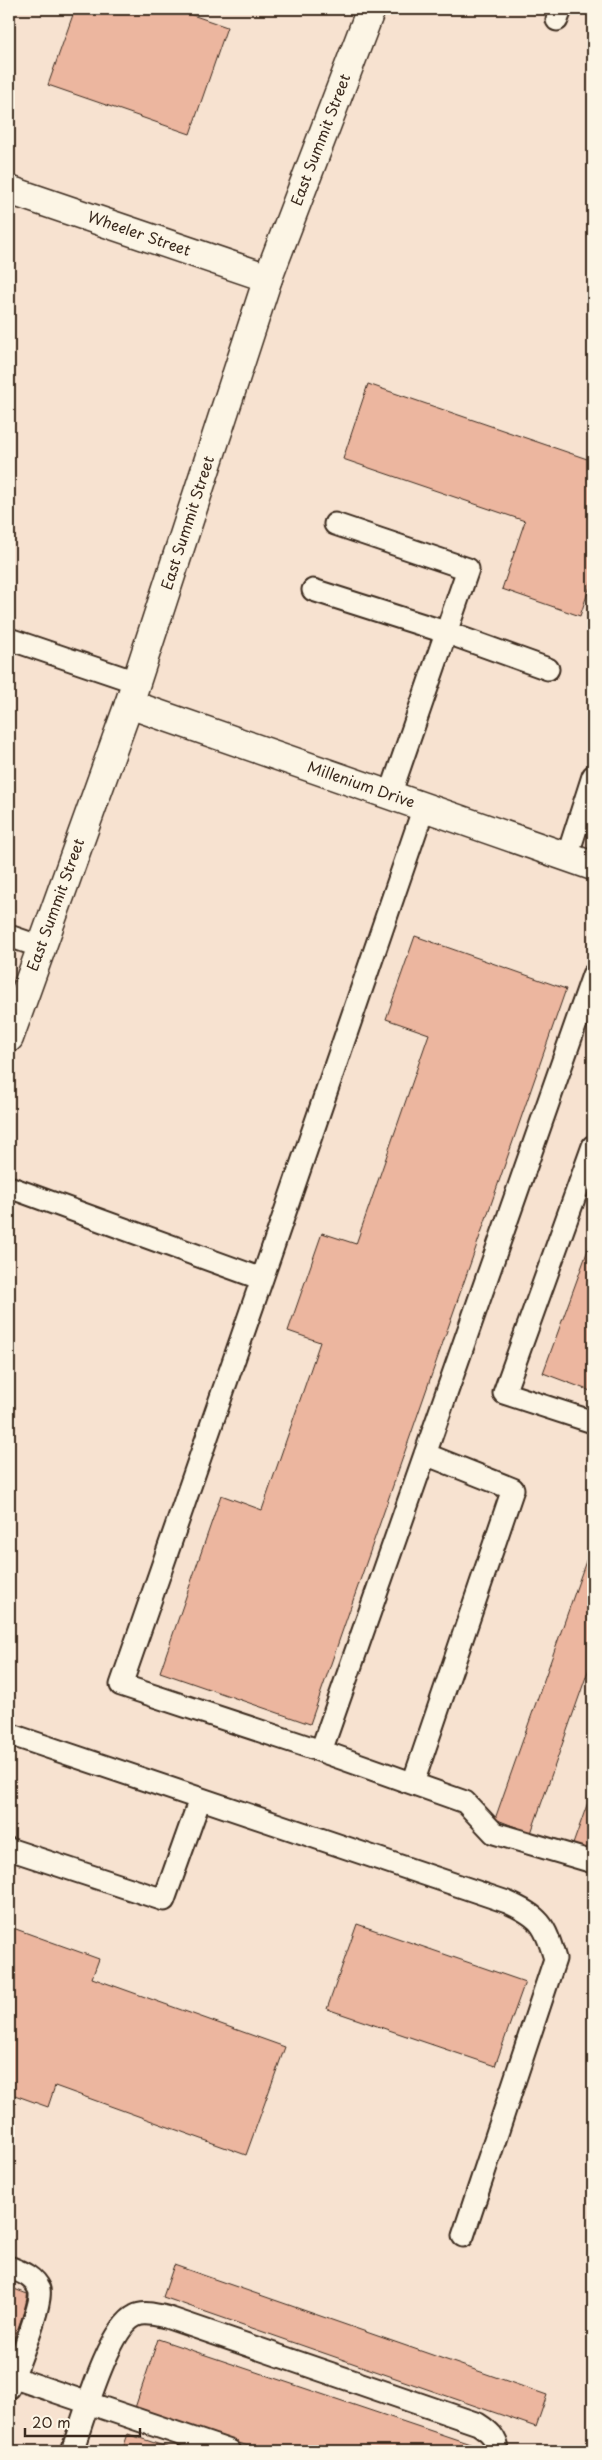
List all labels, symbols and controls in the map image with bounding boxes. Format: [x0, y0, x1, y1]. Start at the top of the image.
street label: East Summit Street [284, 70, 355, 209]
street label: Wheeler Street [85, 204, 194, 261]
street label: East Summit Street [154, 452, 219, 593]
street label: Millenium Drive [305, 754, 418, 813]
street label: East Summit Street [20, 835, 89, 974]
scale bar [25, 2405, 140, 2437]
text: 20 m [32, 2410, 71, 2433]

